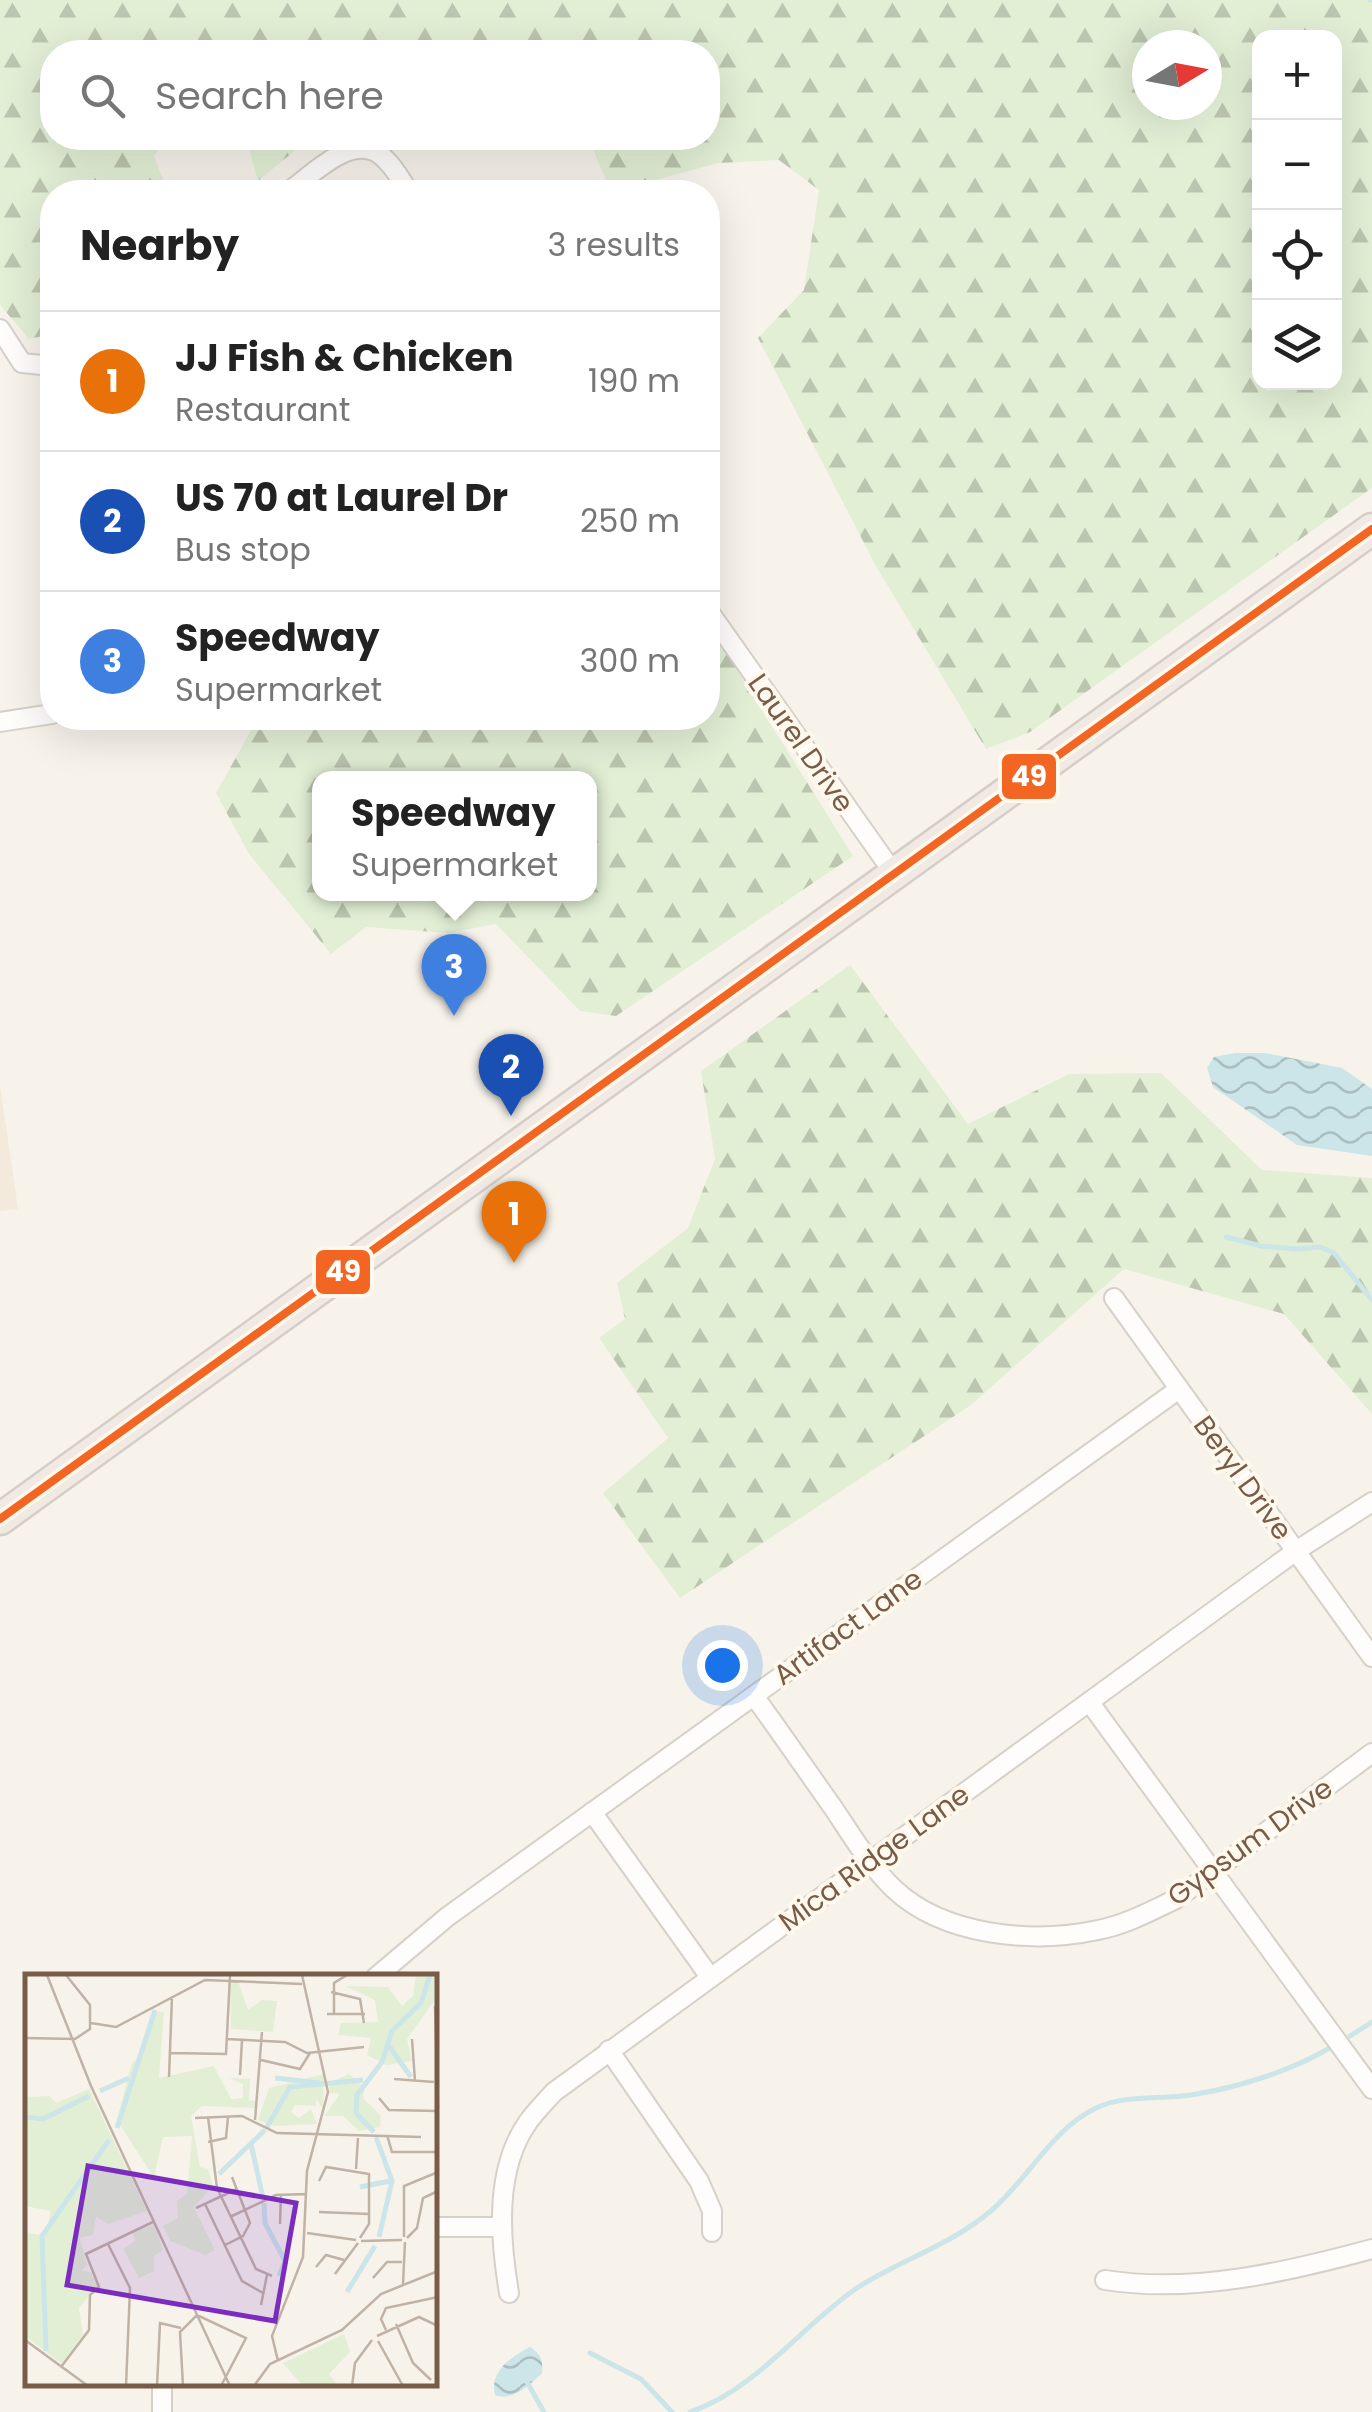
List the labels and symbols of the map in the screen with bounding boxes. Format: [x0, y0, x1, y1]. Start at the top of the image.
north arrow [1132, 30, 1222, 120]
street label: Laurel Drive [739, 666, 863, 820]
line badge: 49 [1000, 752, 1058, 801]
text: 49 [1011, 757, 1047, 796]
pin: 3 [422, 934, 486, 1016]
pin: 2 [478, 1034, 544, 1116]
pin: 1 [482, 1180, 546, 1263]
line badge: 49 [314, 1248, 372, 1296]
text: 49 [325, 1252, 361, 1291]
street label: Beryl Drive [1185, 1408, 1301, 1548]
street label: Artifact Lane [766, 1560, 930, 1694]
your location [697, 1640, 748, 1691]
street label: Gypsum Drive [1159, 1769, 1341, 1915]
street label: Mica Ridge Lane [771, 1775, 977, 1941]
inset map [25, 1974, 438, 2387]

